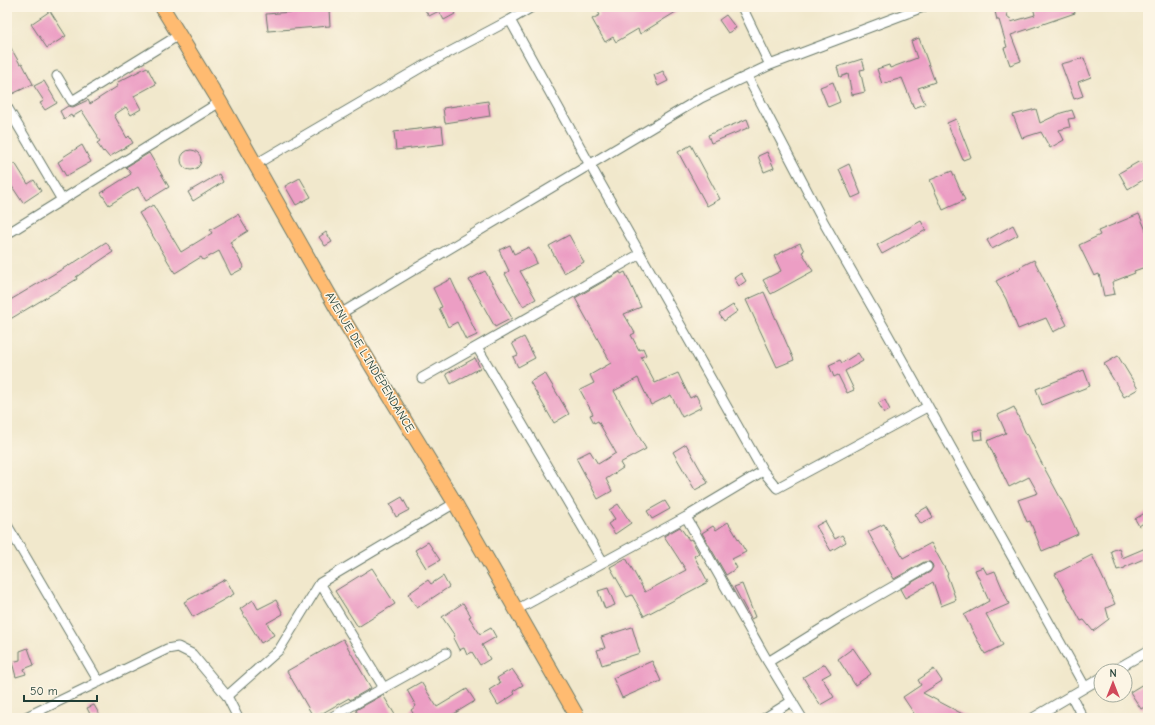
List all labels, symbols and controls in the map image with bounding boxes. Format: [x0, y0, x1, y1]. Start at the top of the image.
street label: AVENUE DE L'INDÉPENDANCE [323, 289, 417, 435]
north arrow [1093, 663, 1133, 703]
text: N [1109, 667, 1117, 680]
scale bar [24, 677, 97, 703]
text: 50 m [30, 684, 58, 698]

